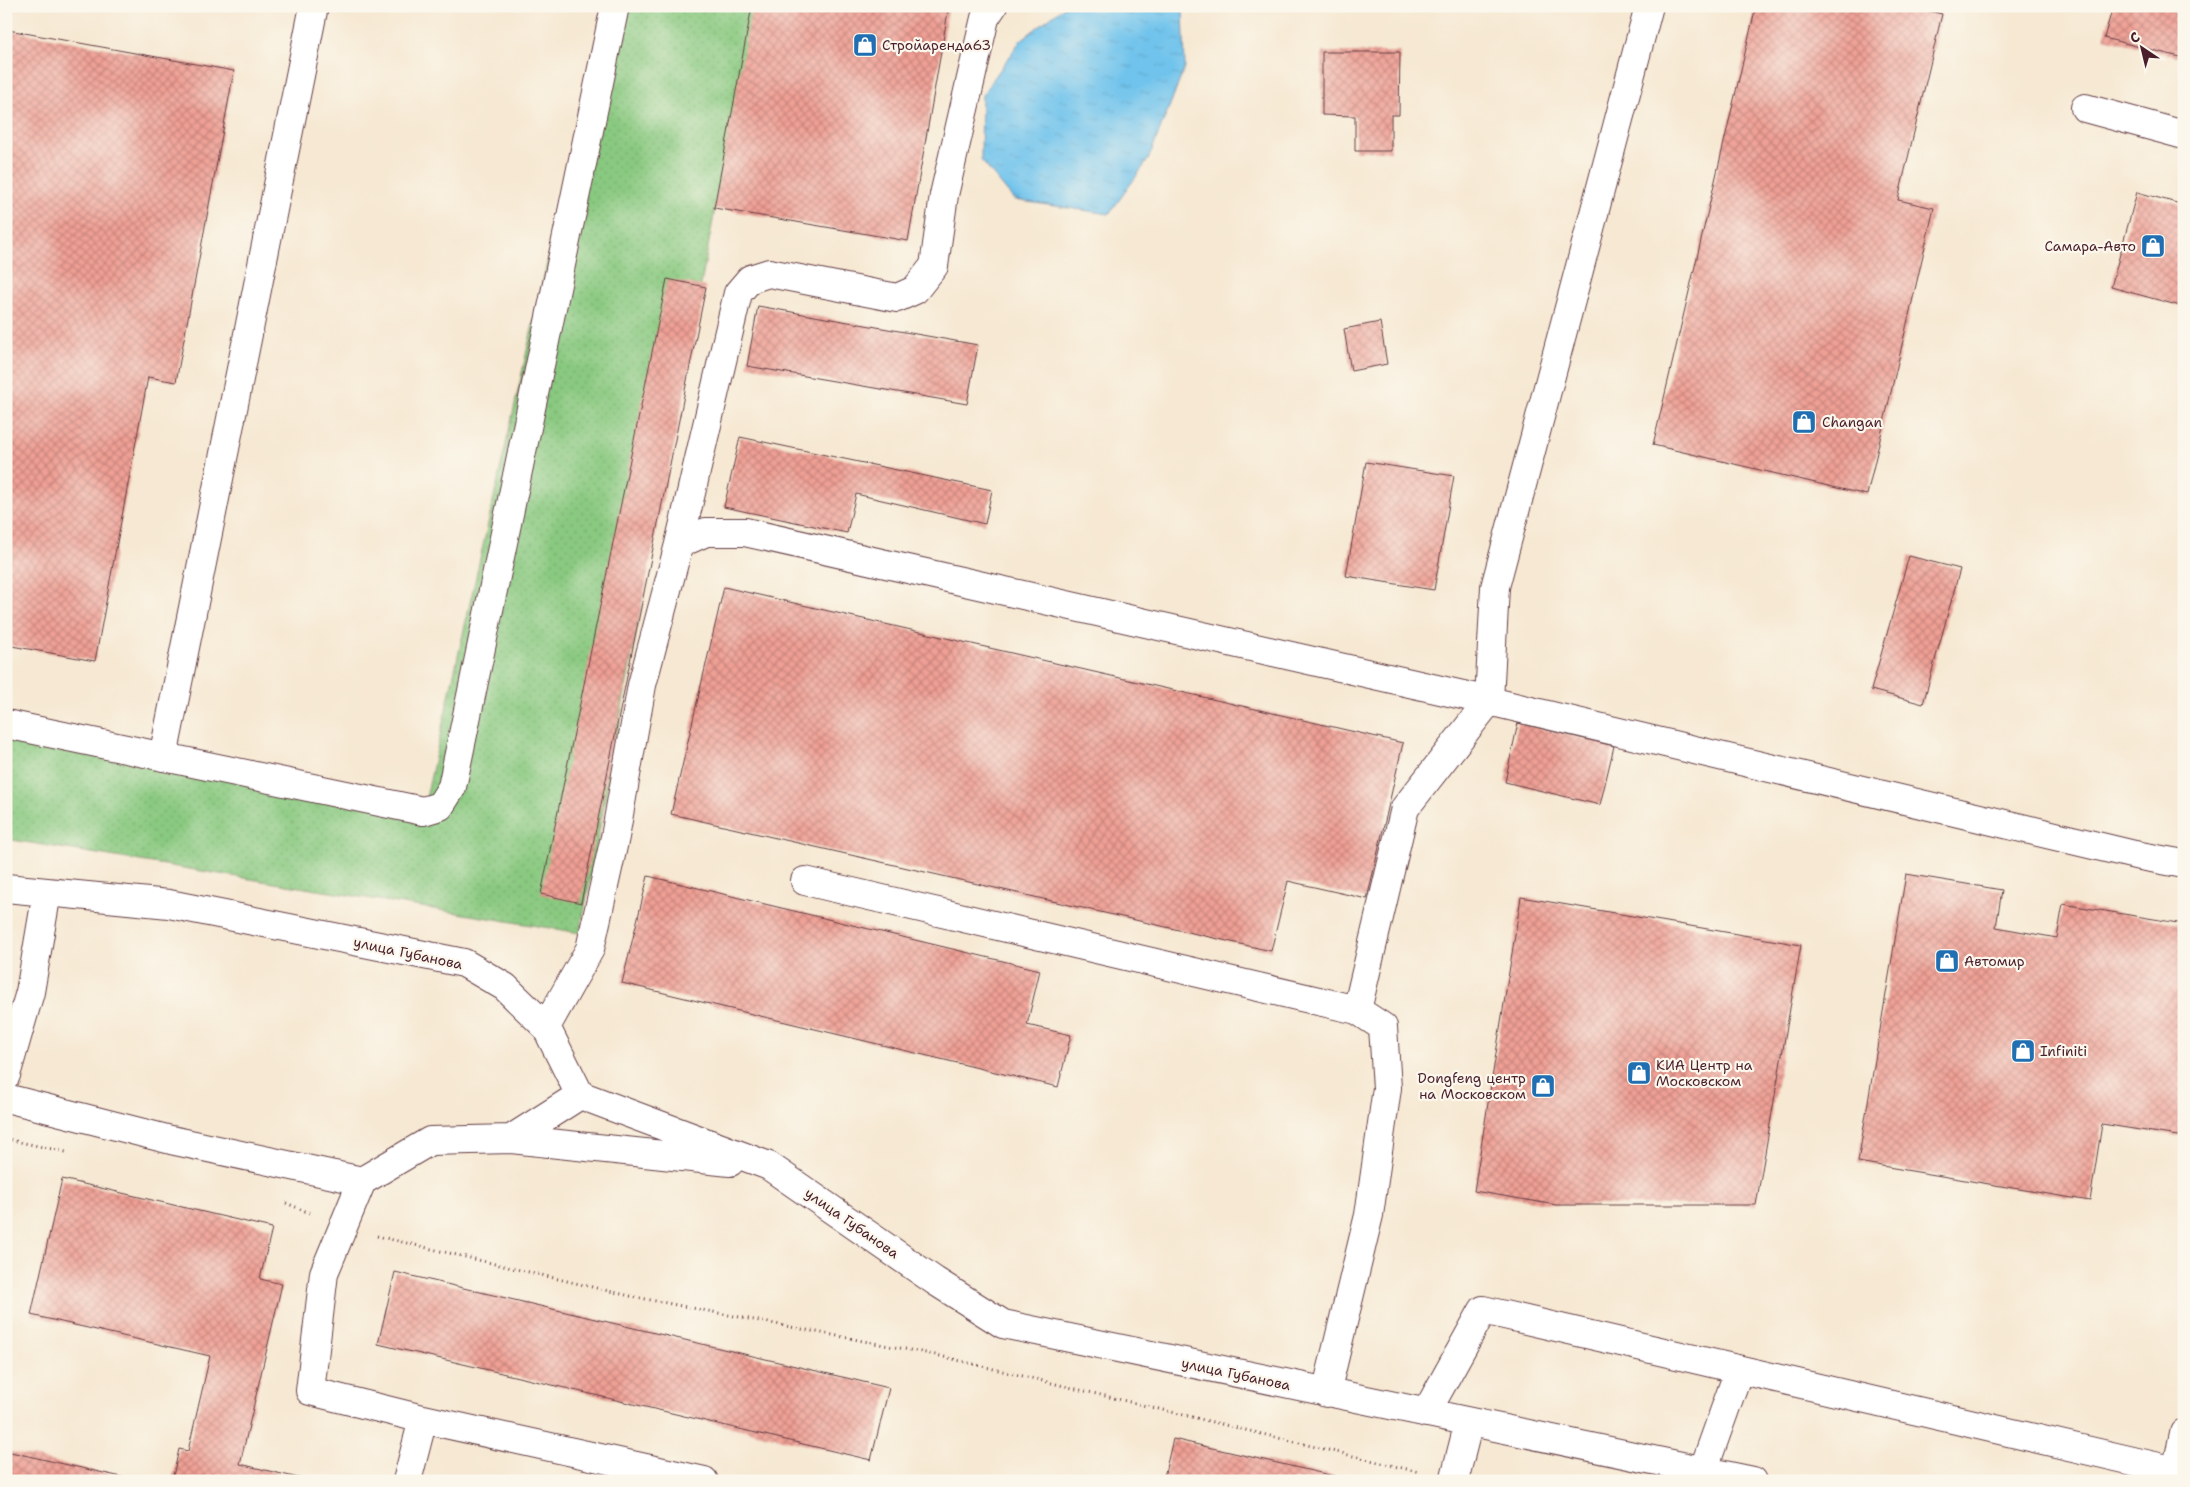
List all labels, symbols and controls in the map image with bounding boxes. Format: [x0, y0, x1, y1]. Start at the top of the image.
north arrow [2118, 22, 2168, 72]
text: С [2126, 28, 2143, 47]
shop icon: Стройаренда63 [852, 32, 878, 58]
place label: Стройаренда63 [882, 36, 991, 54]
shop icon: Самара-Авто [2140, 233, 2166, 259]
place label: Самара-Авто [2044, 237, 2136, 255]
shop icon: Changan [1791, 409, 1817, 435]
place label: Changan [1822, 413, 1882, 431]
street label: улица Губанова [352, 933, 464, 973]
shop icon: Автомир [1934, 948, 1960, 974]
place label: Автомир [1964, 952, 2025, 970]
shop icon: Infiniti [2010, 1038, 2036, 1064]
place label: Infiniti [2040, 1042, 2087, 1060]
place label: КИА Центр на Московском [1656, 1056, 1753, 1090]
shop icon: КИА Центр на Московском [1626, 1060, 1652, 1086]
place label: Dongfeng центр на Московском [1418, 1069, 1526, 1103]
shop icon: Dongfeng центр на Московском [1530, 1073, 1556, 1099]
street label: улица Губанова [801, 1184, 903, 1262]
street label: улица Губанова [1180, 1354, 1292, 1394]

